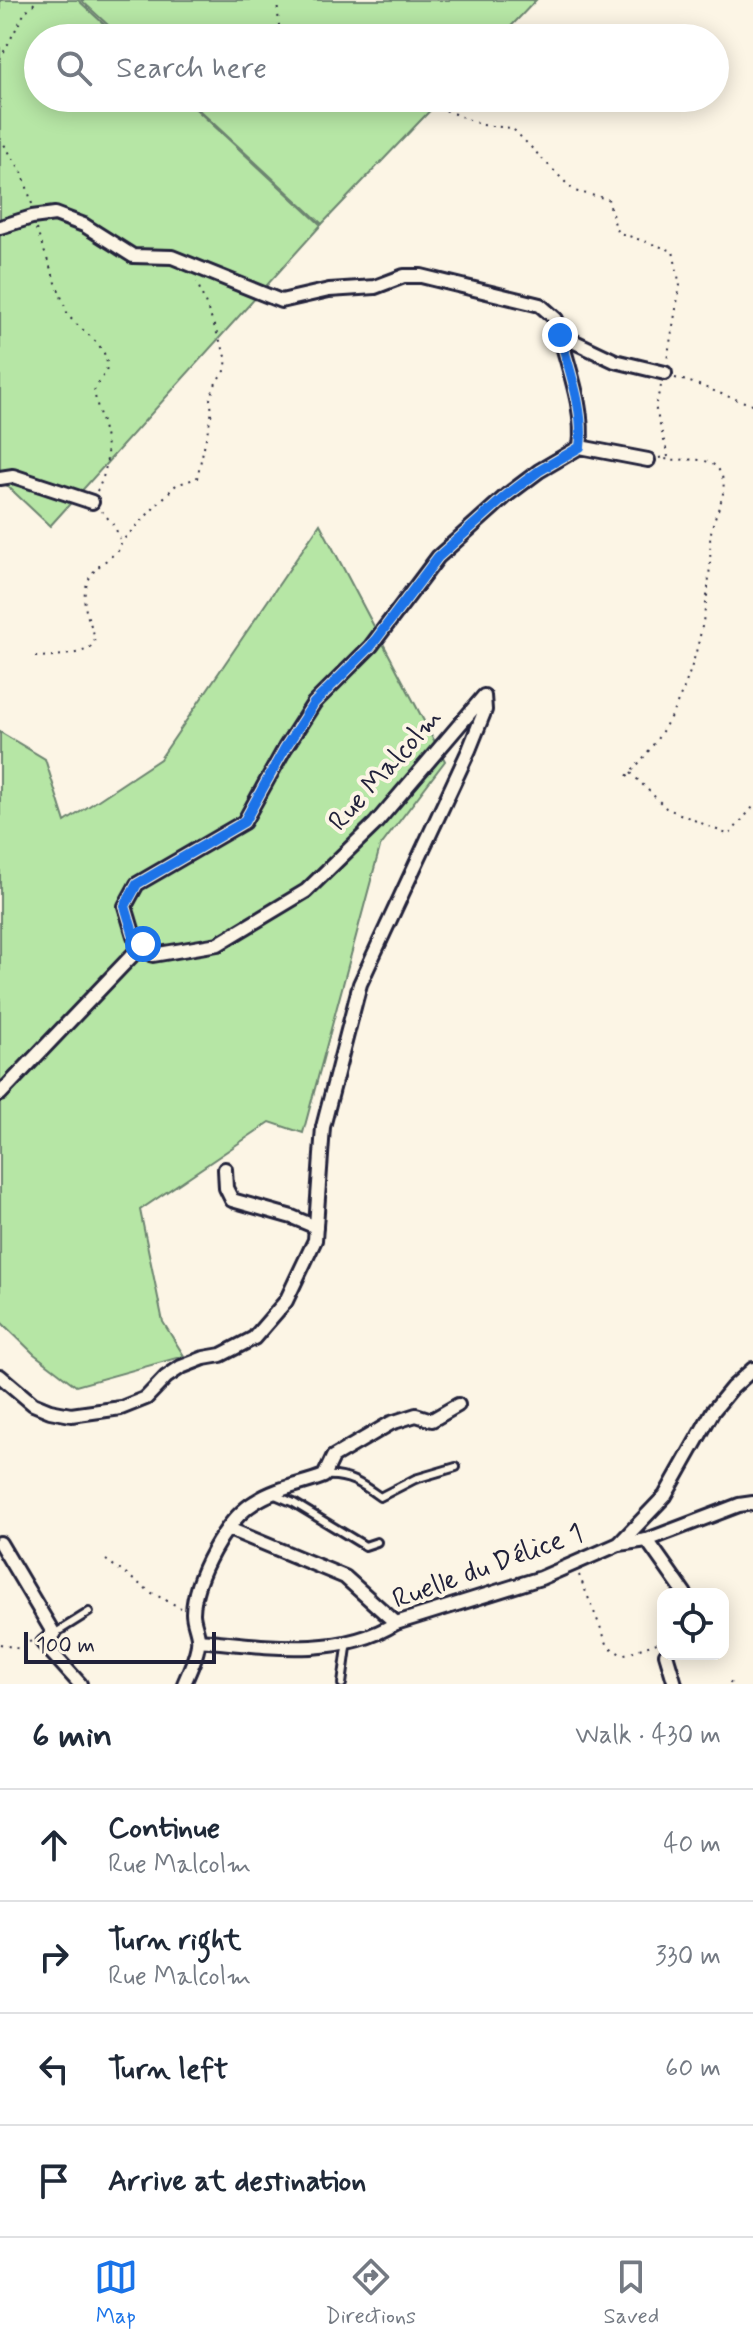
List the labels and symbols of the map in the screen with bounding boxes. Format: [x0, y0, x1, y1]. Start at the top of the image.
route end [542, 317, 578, 353]
street label: Rue Malcolm [321, 700, 451, 840]
route start [125, 926, 161, 962]
street label: Ruelle du Délice 1 [388, 1515, 588, 1619]
scale bar [24, 1628, 216, 1664]

